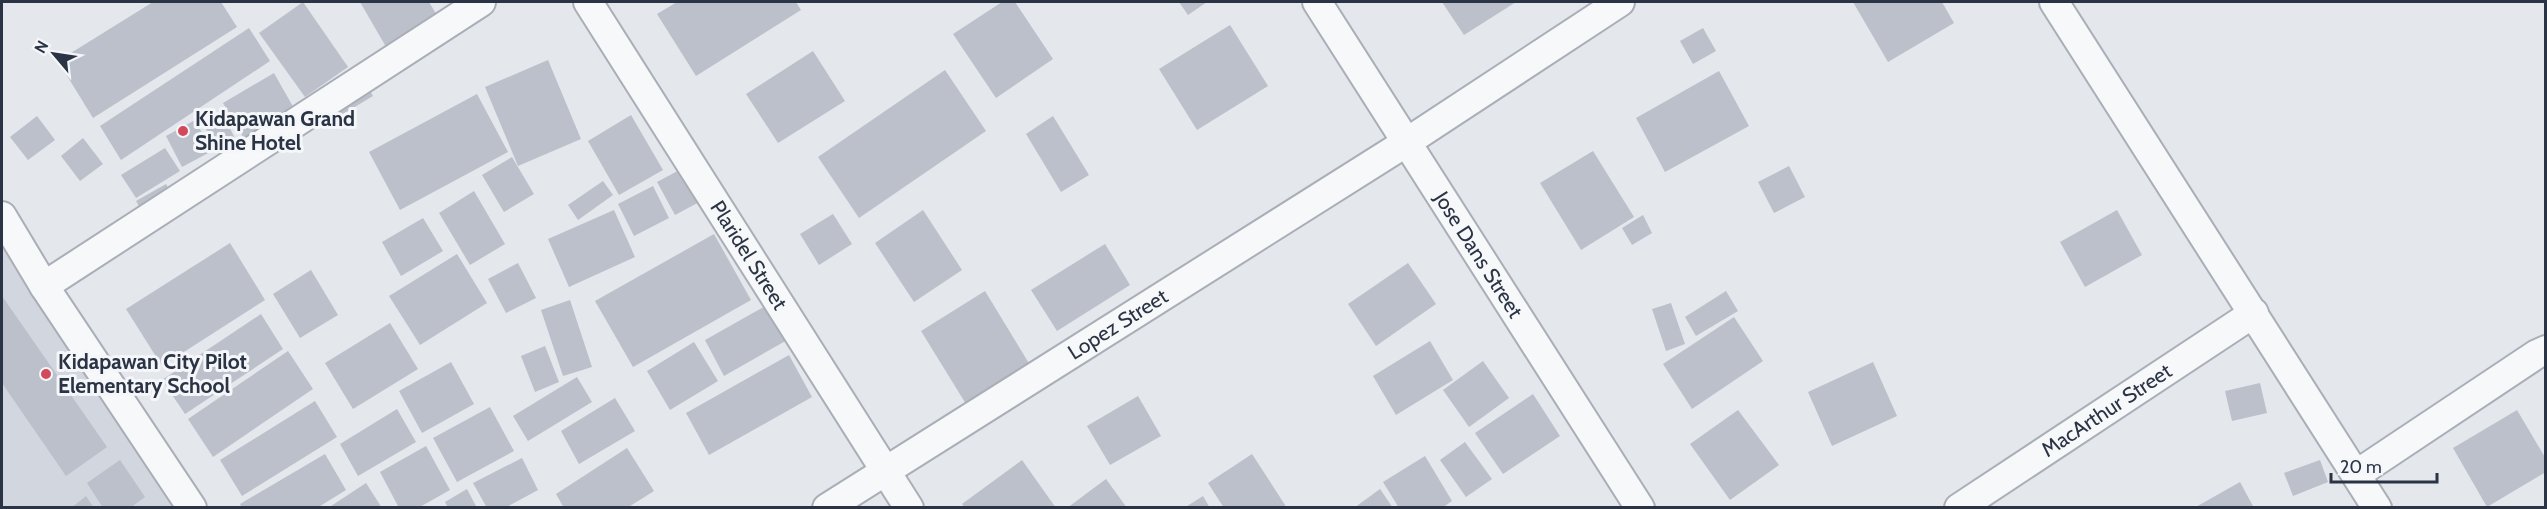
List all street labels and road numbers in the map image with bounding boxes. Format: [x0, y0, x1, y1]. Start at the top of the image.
street label: Jose Dans Street [1429, 186, 1528, 323]
street label: Plaridel Street [705, 196, 793, 314]
street label: Lopez Street [1063, 283, 1172, 365]
street label: MacArthur Street [2036, 358, 2176, 462]

